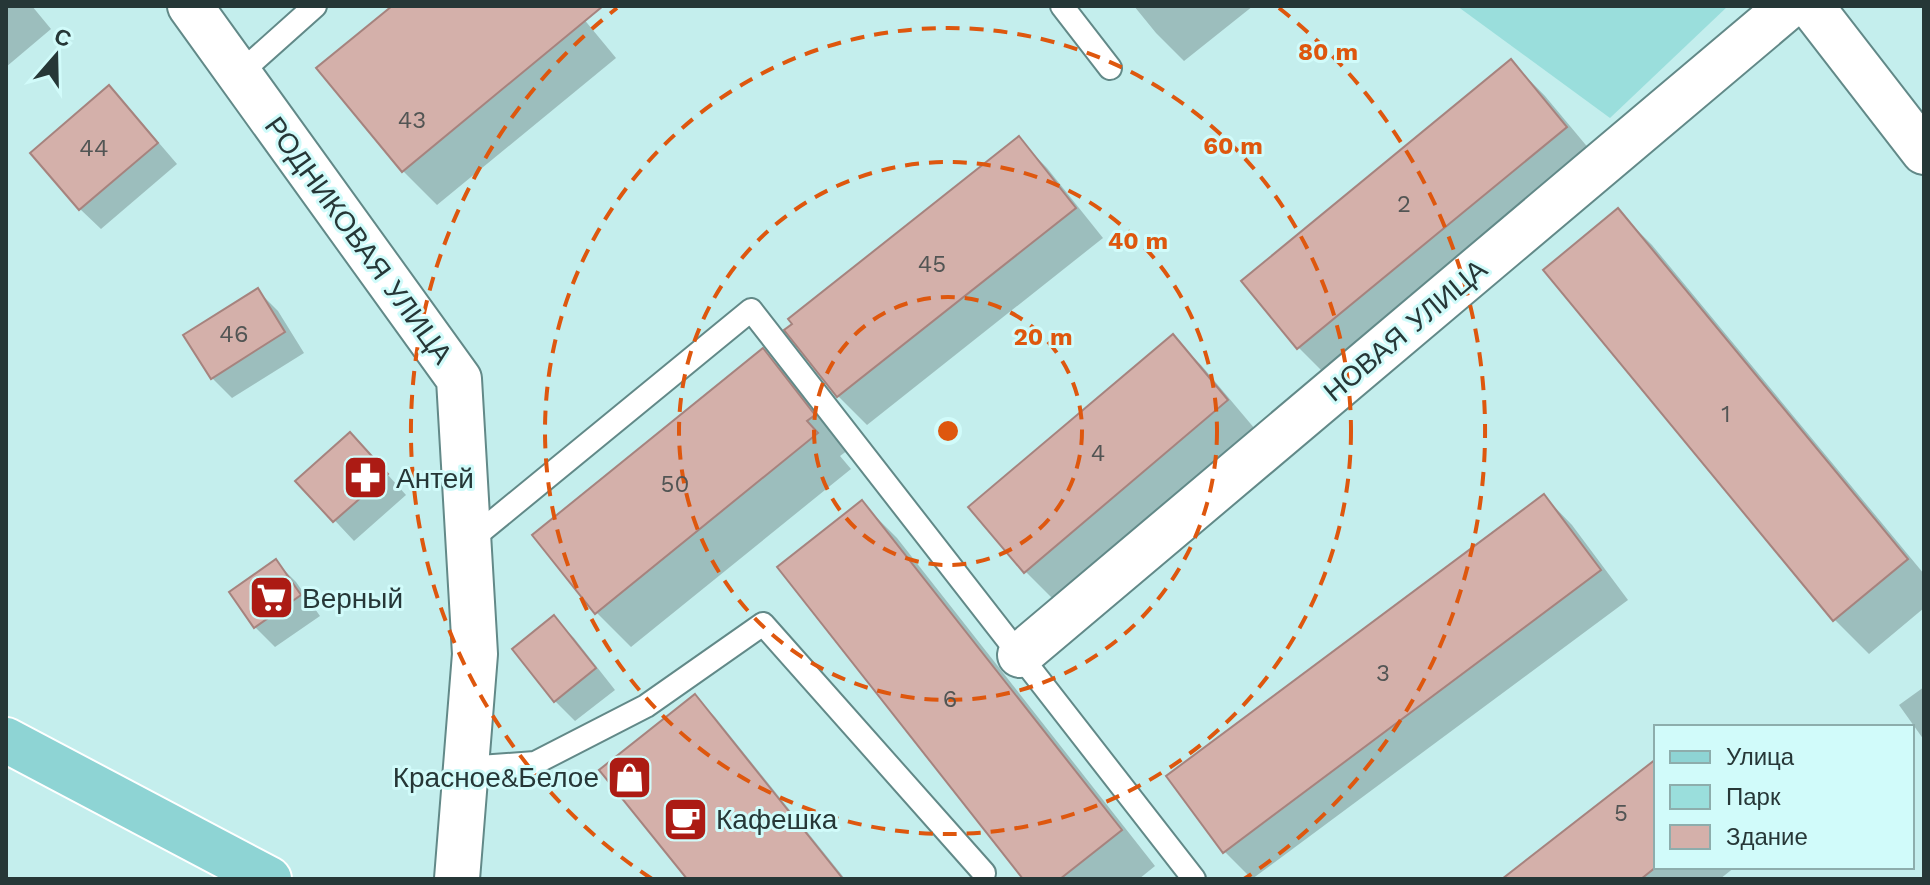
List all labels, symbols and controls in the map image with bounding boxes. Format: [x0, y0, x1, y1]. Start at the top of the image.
north arrow [16, 16, 96, 96]
text: С [51, 23, 75, 52]
text: 80 m [1298, 38, 1358, 66]
house number: 43 [398, 106, 426, 134]
street label: РОДНИКОВАЯ УЛИЦА [258, 110, 459, 370]
text: 60 m [1203, 132, 1263, 160]
house number: 44 [79, 134, 109, 162]
house number: 2 [1397, 190, 1411, 218]
text: 40 m [1108, 227, 1168, 255]
house number: 45 [918, 250, 946, 278]
street label: НОВАЯ УЛИЦА [1317, 252, 1494, 408]
house number: 46 [219, 320, 249, 348]
text: 20 m [1013, 323, 1073, 351]
house number: 1 [1721, 400, 1731, 428]
centre of rings [934, 417, 962, 445]
house number: 4 [1091, 439, 1105, 467]
pharmacy icon: Антей [341, 454, 389, 502]
place label: Антей [396, 462, 474, 495]
house number: 50 [661, 470, 689, 498]
supermarket icon: Верный [247, 574, 295, 622]
place label: Верный [302, 582, 403, 615]
house number: 3 [1376, 659, 1390, 687]
house number: 6 [943, 685, 957, 713]
legend [1654, 725, 1914, 869]
text: Улица [1726, 743, 1795, 771]
shop icon: Красное&Белое [606, 753, 654, 801]
place label: Красное&Белое [393, 761, 599, 794]
text: Парк [1726, 783, 1781, 811]
cafe icon: Кафешка [661, 795, 709, 843]
house number: 5 [1614, 799, 1628, 827]
place label: Кафешка [716, 803, 838, 836]
text: Здание [1726, 823, 1808, 851]

